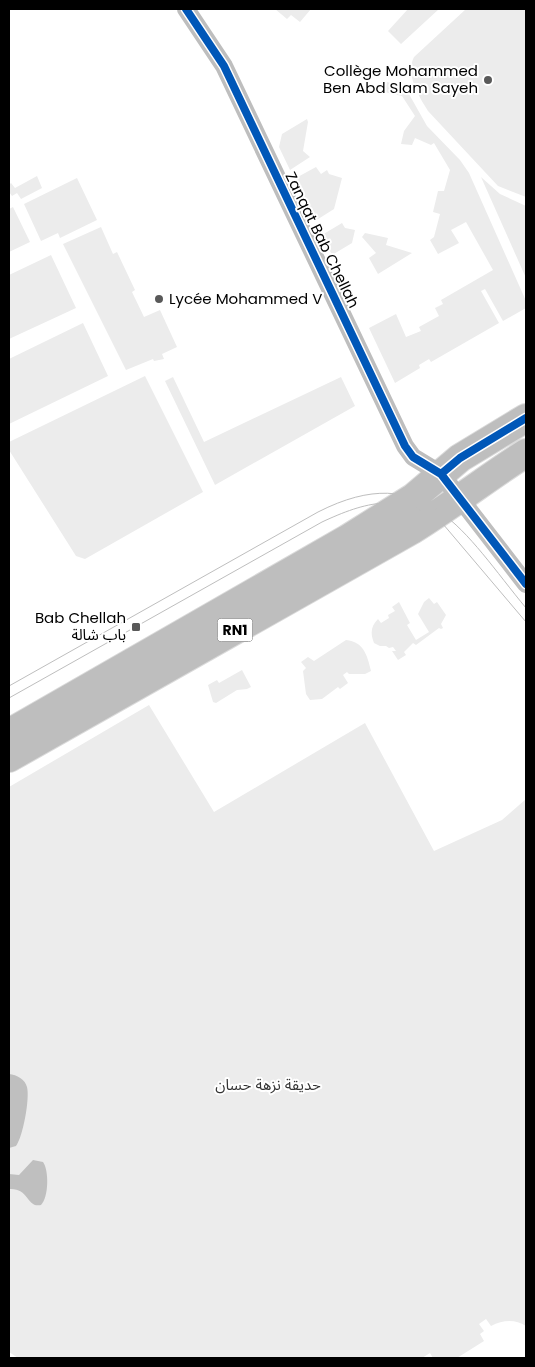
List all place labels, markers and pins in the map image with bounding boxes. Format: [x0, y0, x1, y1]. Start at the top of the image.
place label: Collège Mohammed Ben Abd Slam Sayeh [323, 60, 478, 98]
marker: Collège Mohammed Ben Abd Slam Sayeh [482, 74, 494, 86]
place label: Lycée Mohammed V [169, 288, 322, 309]
marker: Lycée Mohammed V [153, 293, 165, 305]
place label: Bab Chellah باب شالة [35, 607, 126, 645]
marker: Bab Chellah باب شالة [130, 621, 142, 633]

